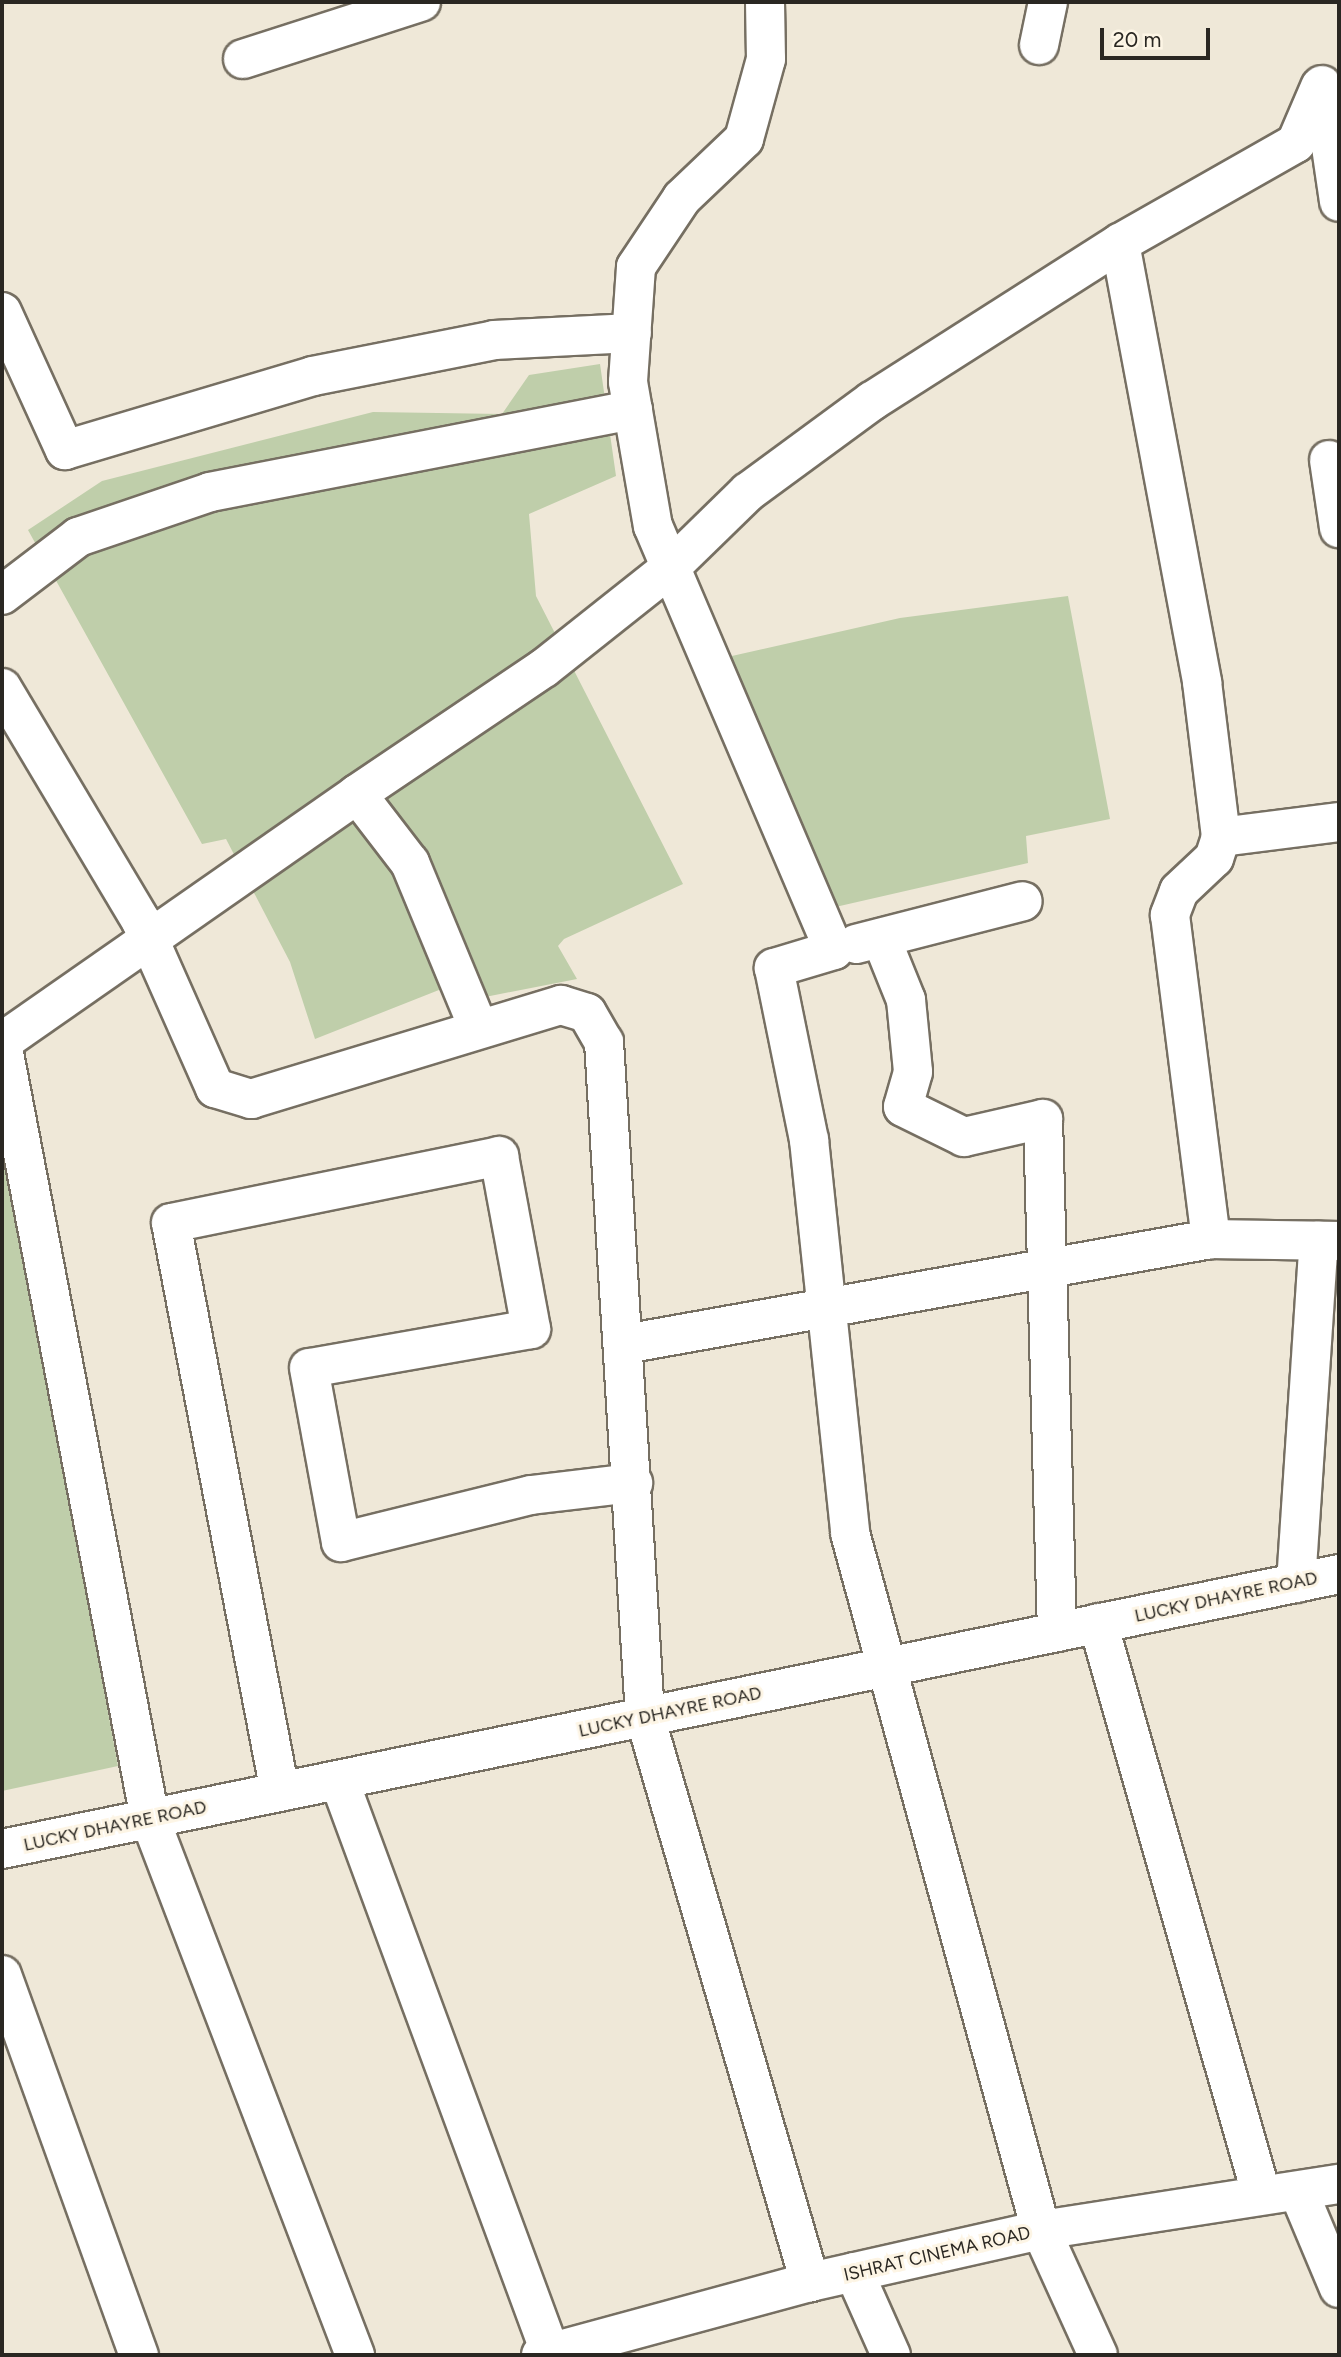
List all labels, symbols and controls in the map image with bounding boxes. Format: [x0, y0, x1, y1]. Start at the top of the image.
scale bar [1103, 14, 1213, 58]
text: 20 m [1113, 27, 1161, 52]
street label: LUCKY DHAYRE ROAD [1133, 1567, 1319, 1627]
street label: LUCKY DHAYRE ROAD [577, 1682, 763, 1742]
street label: LUCKY DHAYRE ROAD [22, 1796, 208, 1856]
street label: ISHRAT CINEMA ROAD [841, 2222, 1033, 2286]

